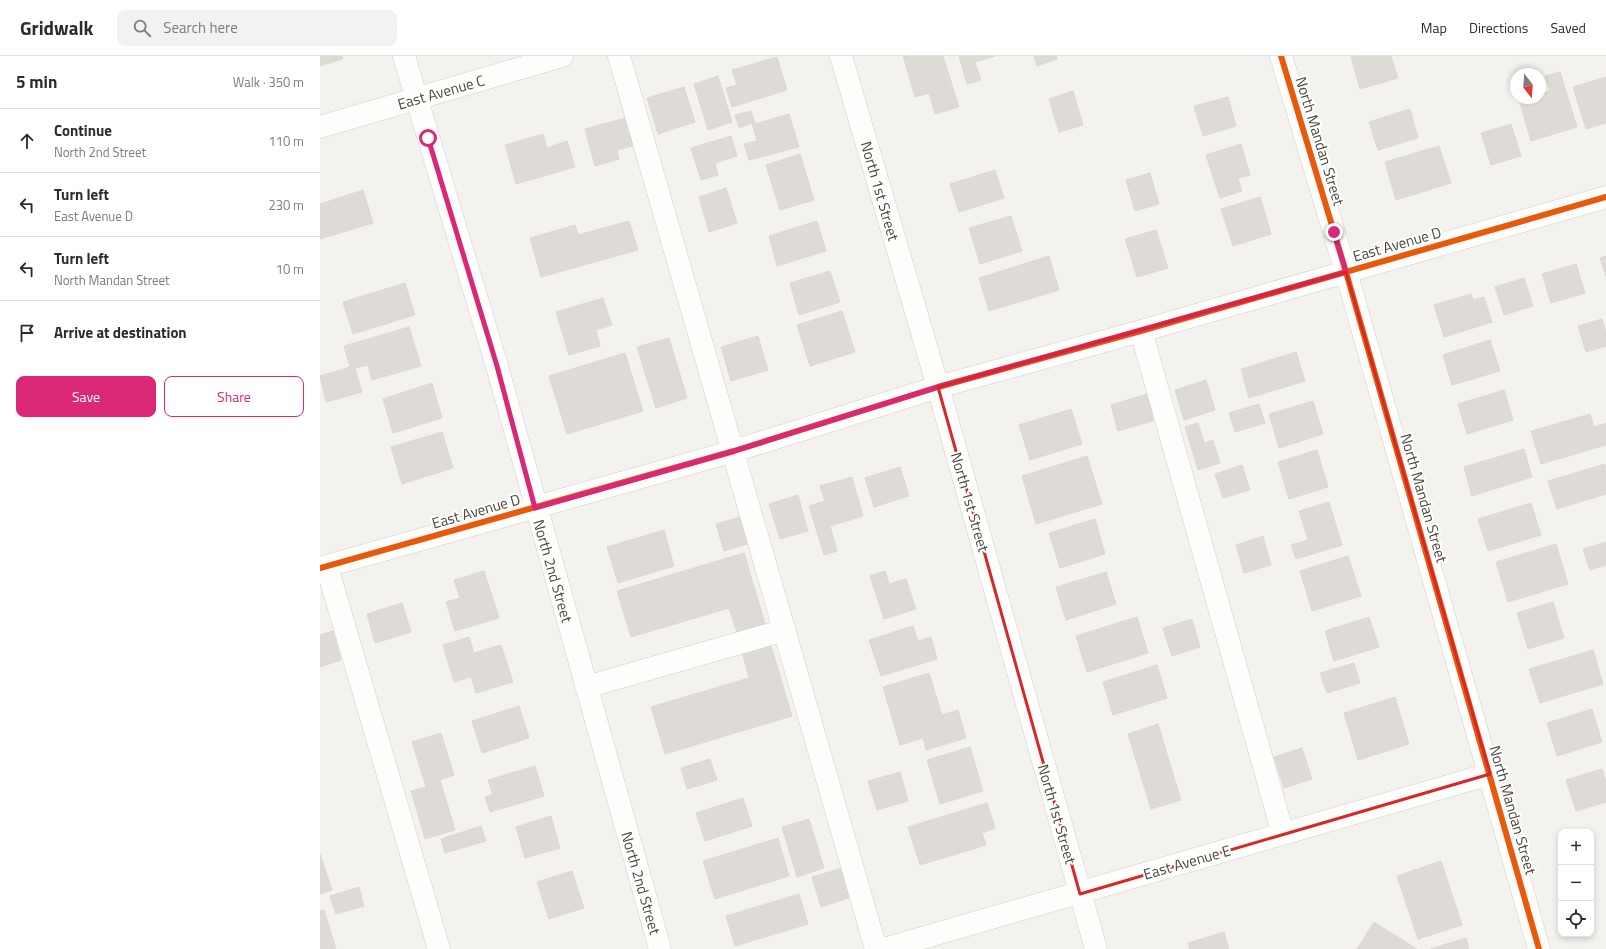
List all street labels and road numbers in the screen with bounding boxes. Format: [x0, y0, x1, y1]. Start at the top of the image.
street label: East Avenue C [395, 69, 487, 115]
street label: North Mandan Street [1289, 74, 1351, 209]
street label: North 1st Street [855, 139, 905, 244]
street label: East Avenue D [1350, 220, 1444, 268]
street label: North Mandan Street [1395, 431, 1454, 566]
street label: North 1st Street [945, 450, 995, 555]
street label: East Avenue D [429, 487, 523, 535]
street label: North 2nd Street [527, 517, 579, 626]
street label: North Mandan Street [1484, 743, 1543, 878]
street label: North 1st Street [1032, 762, 1082, 867]
street label: North 2nd Street [615, 829, 667, 938]
street label: East Avenue E [1141, 839, 1233, 885]

